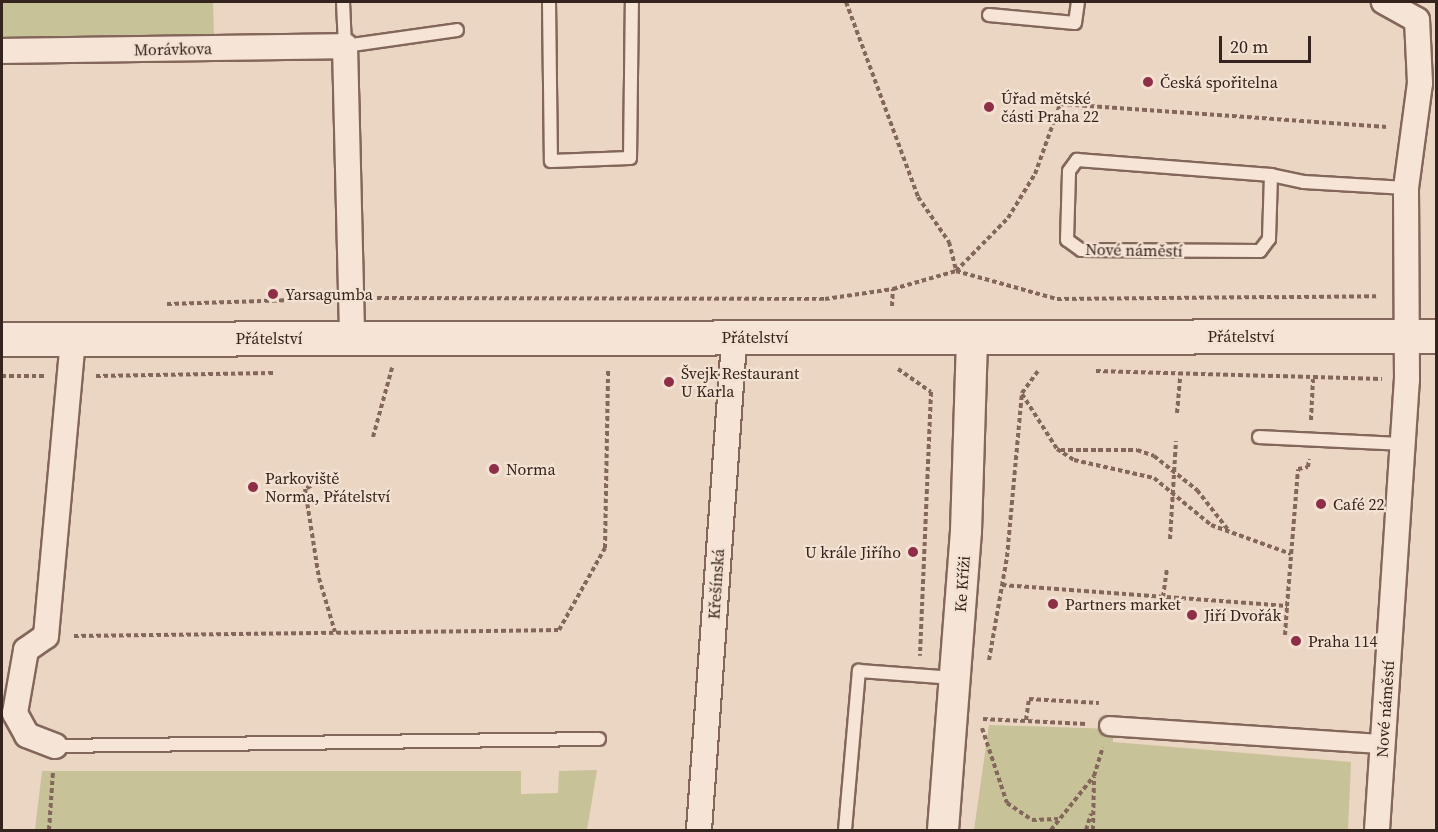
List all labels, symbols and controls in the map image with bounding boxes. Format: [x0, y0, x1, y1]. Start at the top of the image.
scale bar [1222, 24, 1314, 62]
text: 20 m [1230, 34, 1268, 59]
street label: Morávkova [134, 39, 212, 59]
place label: Česká spořitelna [1160, 72, 1278, 92]
marker: Česká spořitelna [1141, 75, 1155, 89]
place label: Úřad mětské části Praha 22 [1001, 88, 1099, 126]
marker: Úřad mětské části Praha 22 [982, 100, 996, 114]
street label: Nové náměstí [1085, 240, 1183, 260]
place label: Yarsagumba [285, 284, 373, 304]
marker: Yarsagumba [266, 287, 280, 301]
street label: Přátelství [1207, 326, 1275, 346]
street label: Přátelství [721, 327, 789, 347]
street label: Přátelství [235, 328, 303, 348]
place label: Švejk Restaurant U Karla [681, 363, 799, 401]
marker: Švejk Restaurant U Karla [662, 375, 676, 389]
place label: Norma [506, 459, 556, 479]
marker: Norma [487, 462, 501, 476]
place label: Parkoviště Norma, Přátelství [265, 468, 390, 506]
marker: Parkoviště Norma, Přátelství [246, 480, 260, 494]
place label: Café 22 [1333, 494, 1385, 514]
marker: Café 22 [1314, 497, 1328, 511]
place label: U krále Jiřího [805, 542, 901, 562]
marker: U krále Jiřího [906, 545, 920, 559]
street label: Křešínská [704, 548, 728, 620]
street label: Ke Kříži [950, 555, 974, 613]
place label: Partners market [1065, 594, 1181, 614]
marker: Partners market [1046, 597, 1060, 611]
place label: Jiří Dvořák [1204, 605, 1281, 625]
marker: Jiří Dvořák [1185, 608, 1199, 622]
place label: Praha 114 [1308, 631, 1377, 651]
marker: Praha 114 [1289, 634, 1303, 648]
street label: Nové náměstí [1372, 660, 1398, 758]

